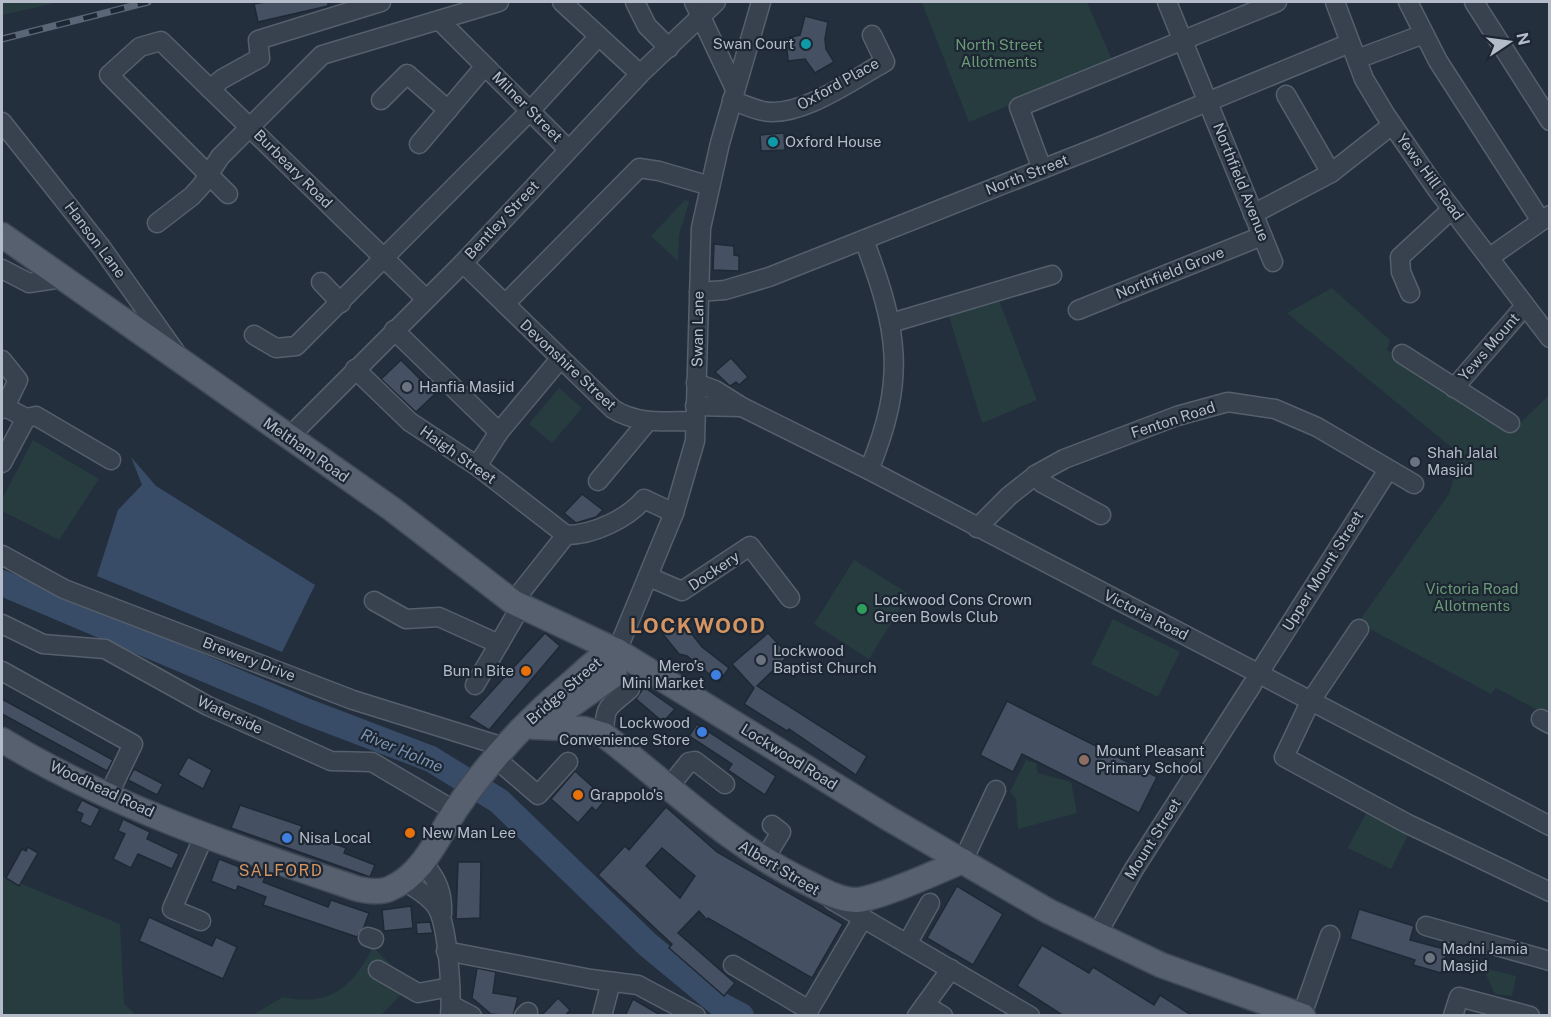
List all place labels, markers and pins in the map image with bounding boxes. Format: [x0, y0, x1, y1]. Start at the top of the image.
place label: Swan Court [713, 35, 794, 52]
marker: Swan Court [799, 37, 813, 51]
place label: Oxford House [785, 133, 882, 150]
marker: Oxford House [766, 135, 780, 149]
place label: Hanfia Masjid [419, 378, 514, 395]
marker: Hanfia Masjid [400, 380, 414, 394]
place label: Shah Jalal Masjid [1427, 444, 1498, 478]
marker: Shah Jalal Masjid [1408, 455, 1422, 469]
place label: Lockwood Cons Crown Green Bowls Club [874, 591, 1032, 625]
marker: Lockwood Cons Crown Green Bowls Club [855, 602, 869, 616]
place label: Lockwood Baptist Church [773, 642, 877, 676]
marker: Lockwood Baptist Church [754, 653, 768, 667]
place label: Mero’s Mini Market [621, 657, 704, 691]
place label: Bun n Bite [443, 662, 514, 679]
marker: Bun n Bite [519, 664, 533, 678]
marker: Mero’s Mini Market [709, 668, 723, 682]
place label: Lockwood Convenience Store [559, 714, 690, 748]
marker: Lockwood Convenience Store [695, 725, 709, 739]
place label: Mount Pleasant Primary School [1096, 742, 1205, 776]
marker: Mount Pleasant Primary School [1077, 753, 1091, 767]
place label: Grappolo's [590, 786, 663, 803]
marker: Grappolo's [571, 788, 585, 802]
place label: New Man Lee [422, 824, 516, 841]
marker: New Man Lee [403, 826, 417, 840]
place label: Nisa Local [299, 829, 371, 846]
marker: Nisa Local [280, 831, 294, 845]
place label: Madni Jamia Masjid [1442, 940, 1528, 974]
marker: Madni Jamia Masjid [1423, 951, 1437, 965]

